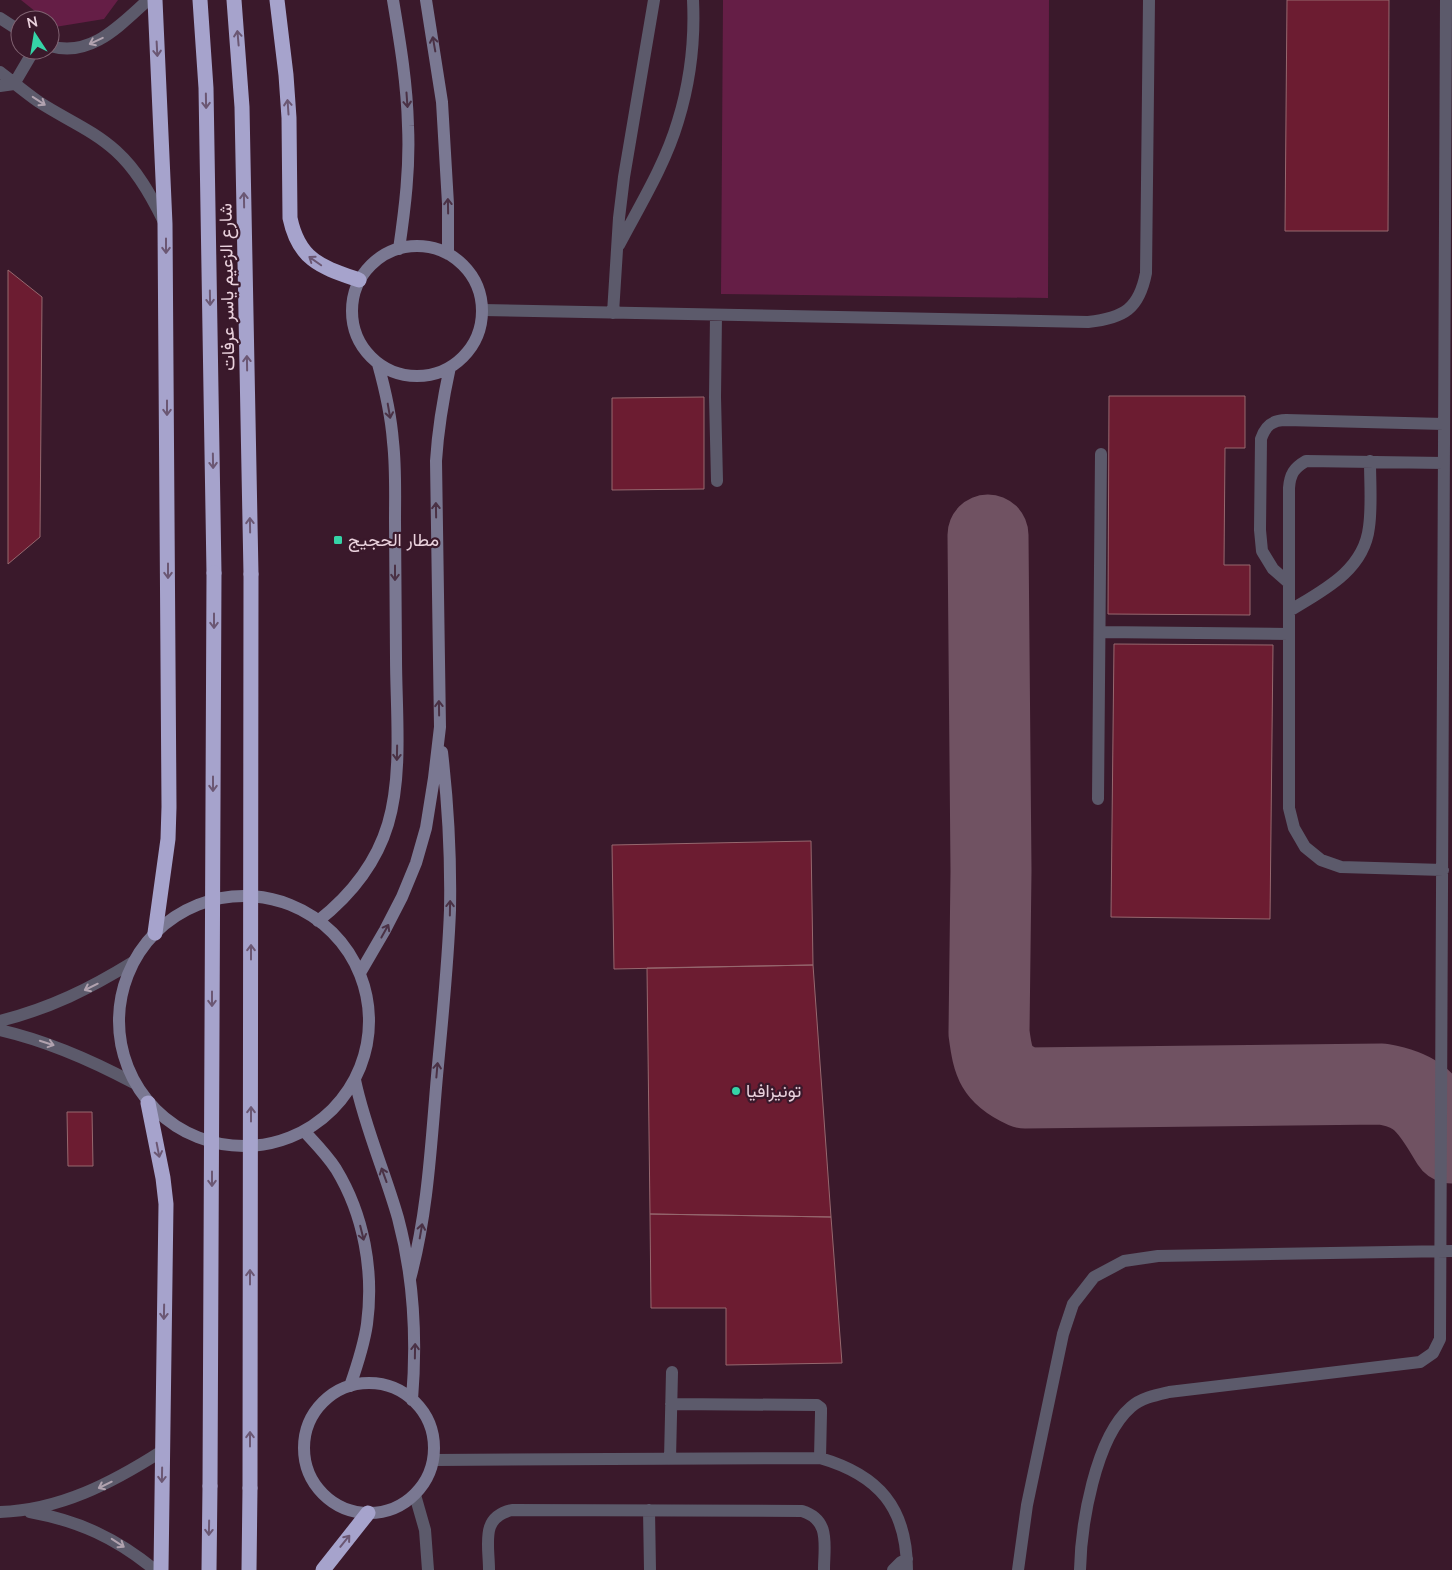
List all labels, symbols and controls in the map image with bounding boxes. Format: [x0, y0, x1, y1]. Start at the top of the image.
north arrow [10, 10, 60, 60]
text: N [25, 12, 39, 31]
one-way arrow [233, 30, 243, 46]
one-way arrow [429, 36, 439, 52]
one-way arrow [89, 37, 104, 47]
one-way arrow [152, 40, 162, 56]
one-way arrow [402, 92, 411, 108]
one-way arrow [202, 93, 211, 109]
one-way arrow [32, 96, 46, 106]
one-way arrow [284, 99, 293, 115]
one-way arrow [239, 193, 249, 209]
one-way arrow [443, 198, 453, 214]
street label: شارع الزعيم ياسر عرفات [214, 203, 240, 371]
one-way arrow [161, 238, 170, 254]
one-way arrow [308, 256, 322, 266]
one-way arrow [205, 290, 215, 306]
one-way arrow [242, 355, 252, 372]
one-way arrow [162, 400, 172, 416]
one-way arrow [384, 403, 394, 419]
one-way arrow [208, 453, 217, 469]
one-way arrow [431, 502, 441, 518]
one-way arrow [246, 518, 255, 534]
place label: مطار الحجيج [348, 528, 439, 552]
marker: مطار الحجيج [332, 534, 344, 546]
one-way arrow [163, 562, 173, 579]
one-way arrow [390, 564, 400, 581]
one-way arrow [209, 613, 219, 629]
one-way arrow [435, 700, 444, 716]
one-way arrow [392, 745, 401, 761]
one-way arrow [208, 776, 218, 792]
one-way arrow [445, 900, 454, 916]
one-way arrow [380, 924, 390, 938]
one-way arrow [246, 944, 256, 960]
one-way arrow [84, 983, 99, 992]
one-way arrow [208, 991, 217, 1007]
one-way arrow [38, 1039, 54, 1048]
one-way arrow [433, 1062, 442, 1078]
place label: تونيزافيا [746, 1079, 801, 1102]
marker: تونيزافيا [730, 1085, 742, 1097]
one-way arrow [246, 1107, 256, 1123]
one-way arrow [153, 1142, 163, 1158]
one-way arrow [379, 1168, 388, 1183]
one-way arrow [207, 1170, 217, 1187]
one-way arrow [358, 1224, 367, 1240]
one-way arrow [417, 1224, 427, 1240]
one-way arrow [245, 1269, 255, 1286]
one-way arrow [159, 1304, 169, 1320]
one-way arrow [410, 1343, 420, 1360]
one-way arrow [245, 1432, 255, 1448]
one-way arrow [157, 1466, 167, 1483]
one-way arrow [98, 1480, 113, 1490]
one-way arrow [205, 1520, 214, 1536]
one-way arrow [339, 1535, 351, 1548]
one-way arrow [110, 1538, 124, 1548]

